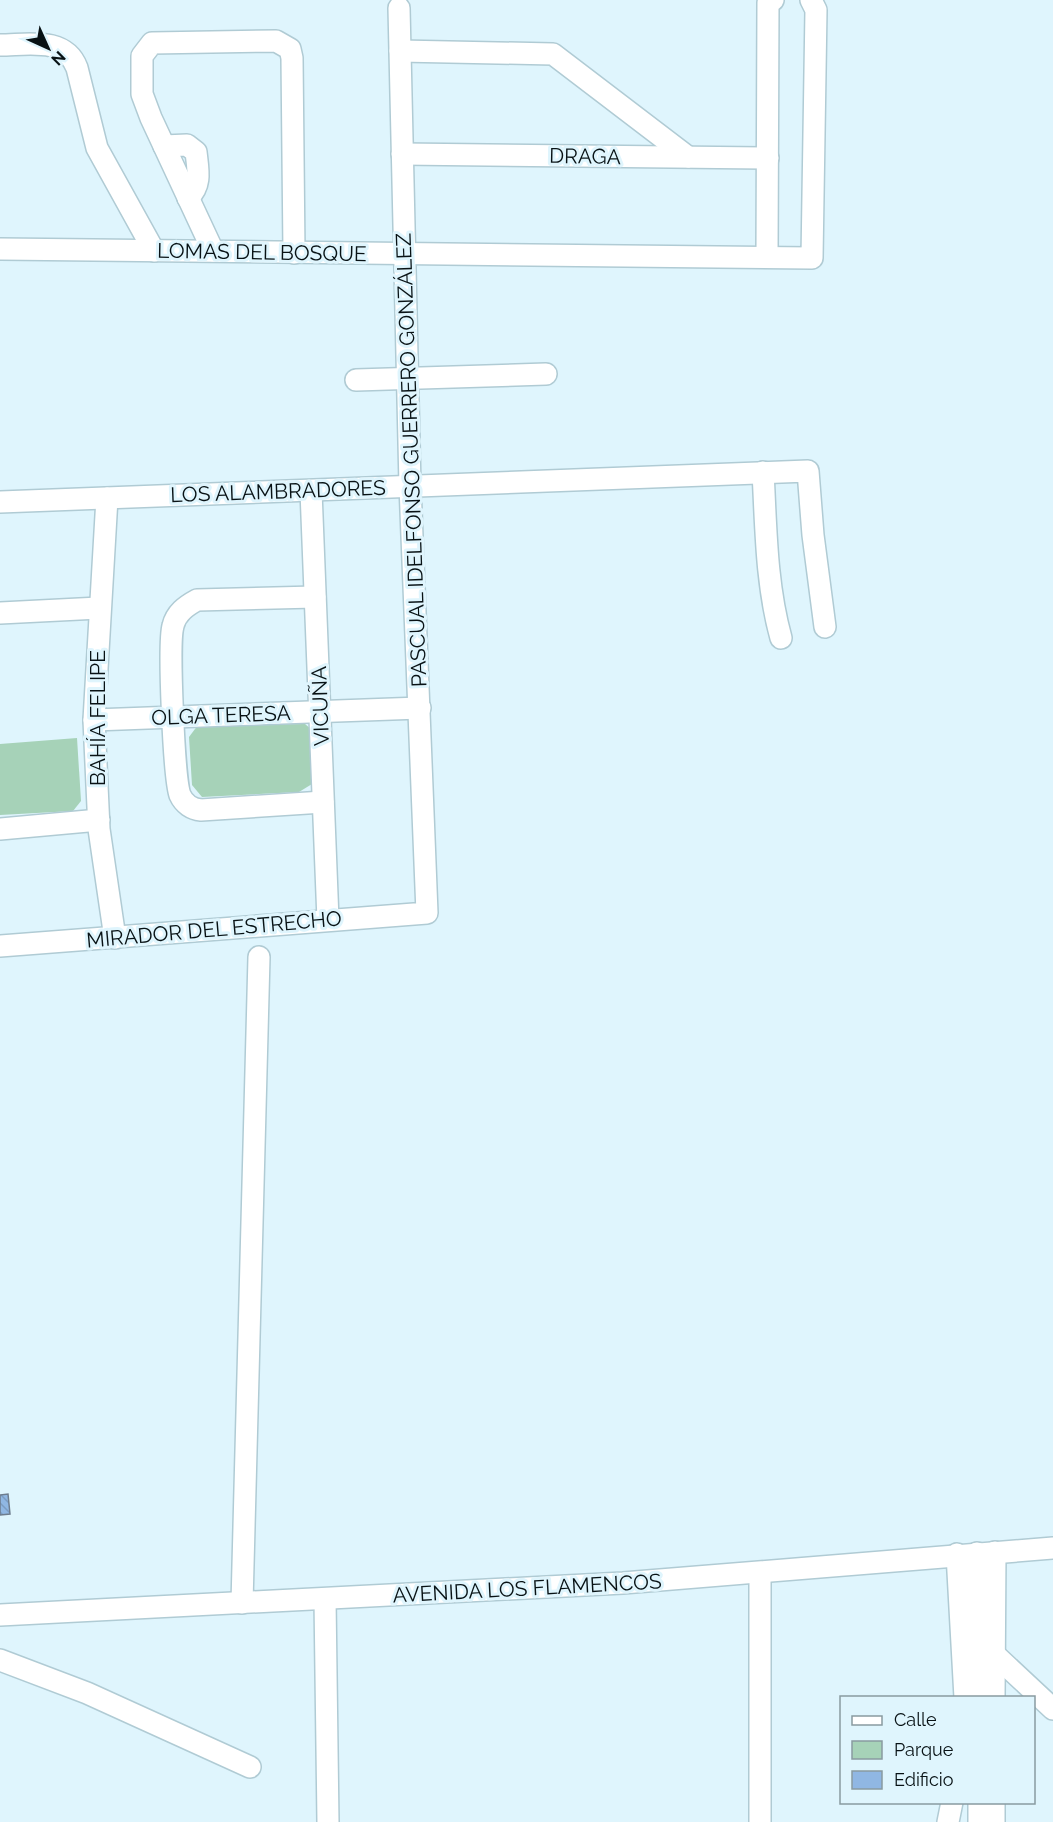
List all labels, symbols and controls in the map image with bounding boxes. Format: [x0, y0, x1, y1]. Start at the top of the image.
north arrow [18, 18, 78, 78]
text: N [47, 47, 69, 69]
street label: DRAGA [549, 143, 621, 169]
street label: PASCUAL IDELFONSO GUERRERO GONZÁLEZ [391, 233, 431, 687]
street label: LOMAS DEL BOSQUE [157, 238, 367, 266]
street label: LOS ALAMBRADORES [170, 475, 386, 507]
street label: BAHÍA FELIPE [85, 650, 110, 786]
street label: VICUÑA [306, 666, 334, 746]
street label: OLGA TERESA [151, 700, 291, 730]
street label: MIRADOR DEL ESTRECHO [85, 905, 343, 953]
street label: AVENIDA LOS FLAMENCOS [392, 1568, 662, 1608]
legend [840, 1696, 1035, 1804]
text: Calle [894, 1709, 937, 1730]
text: Parque [894, 1739, 954, 1760]
text: Edificio [894, 1769, 954, 1790]

